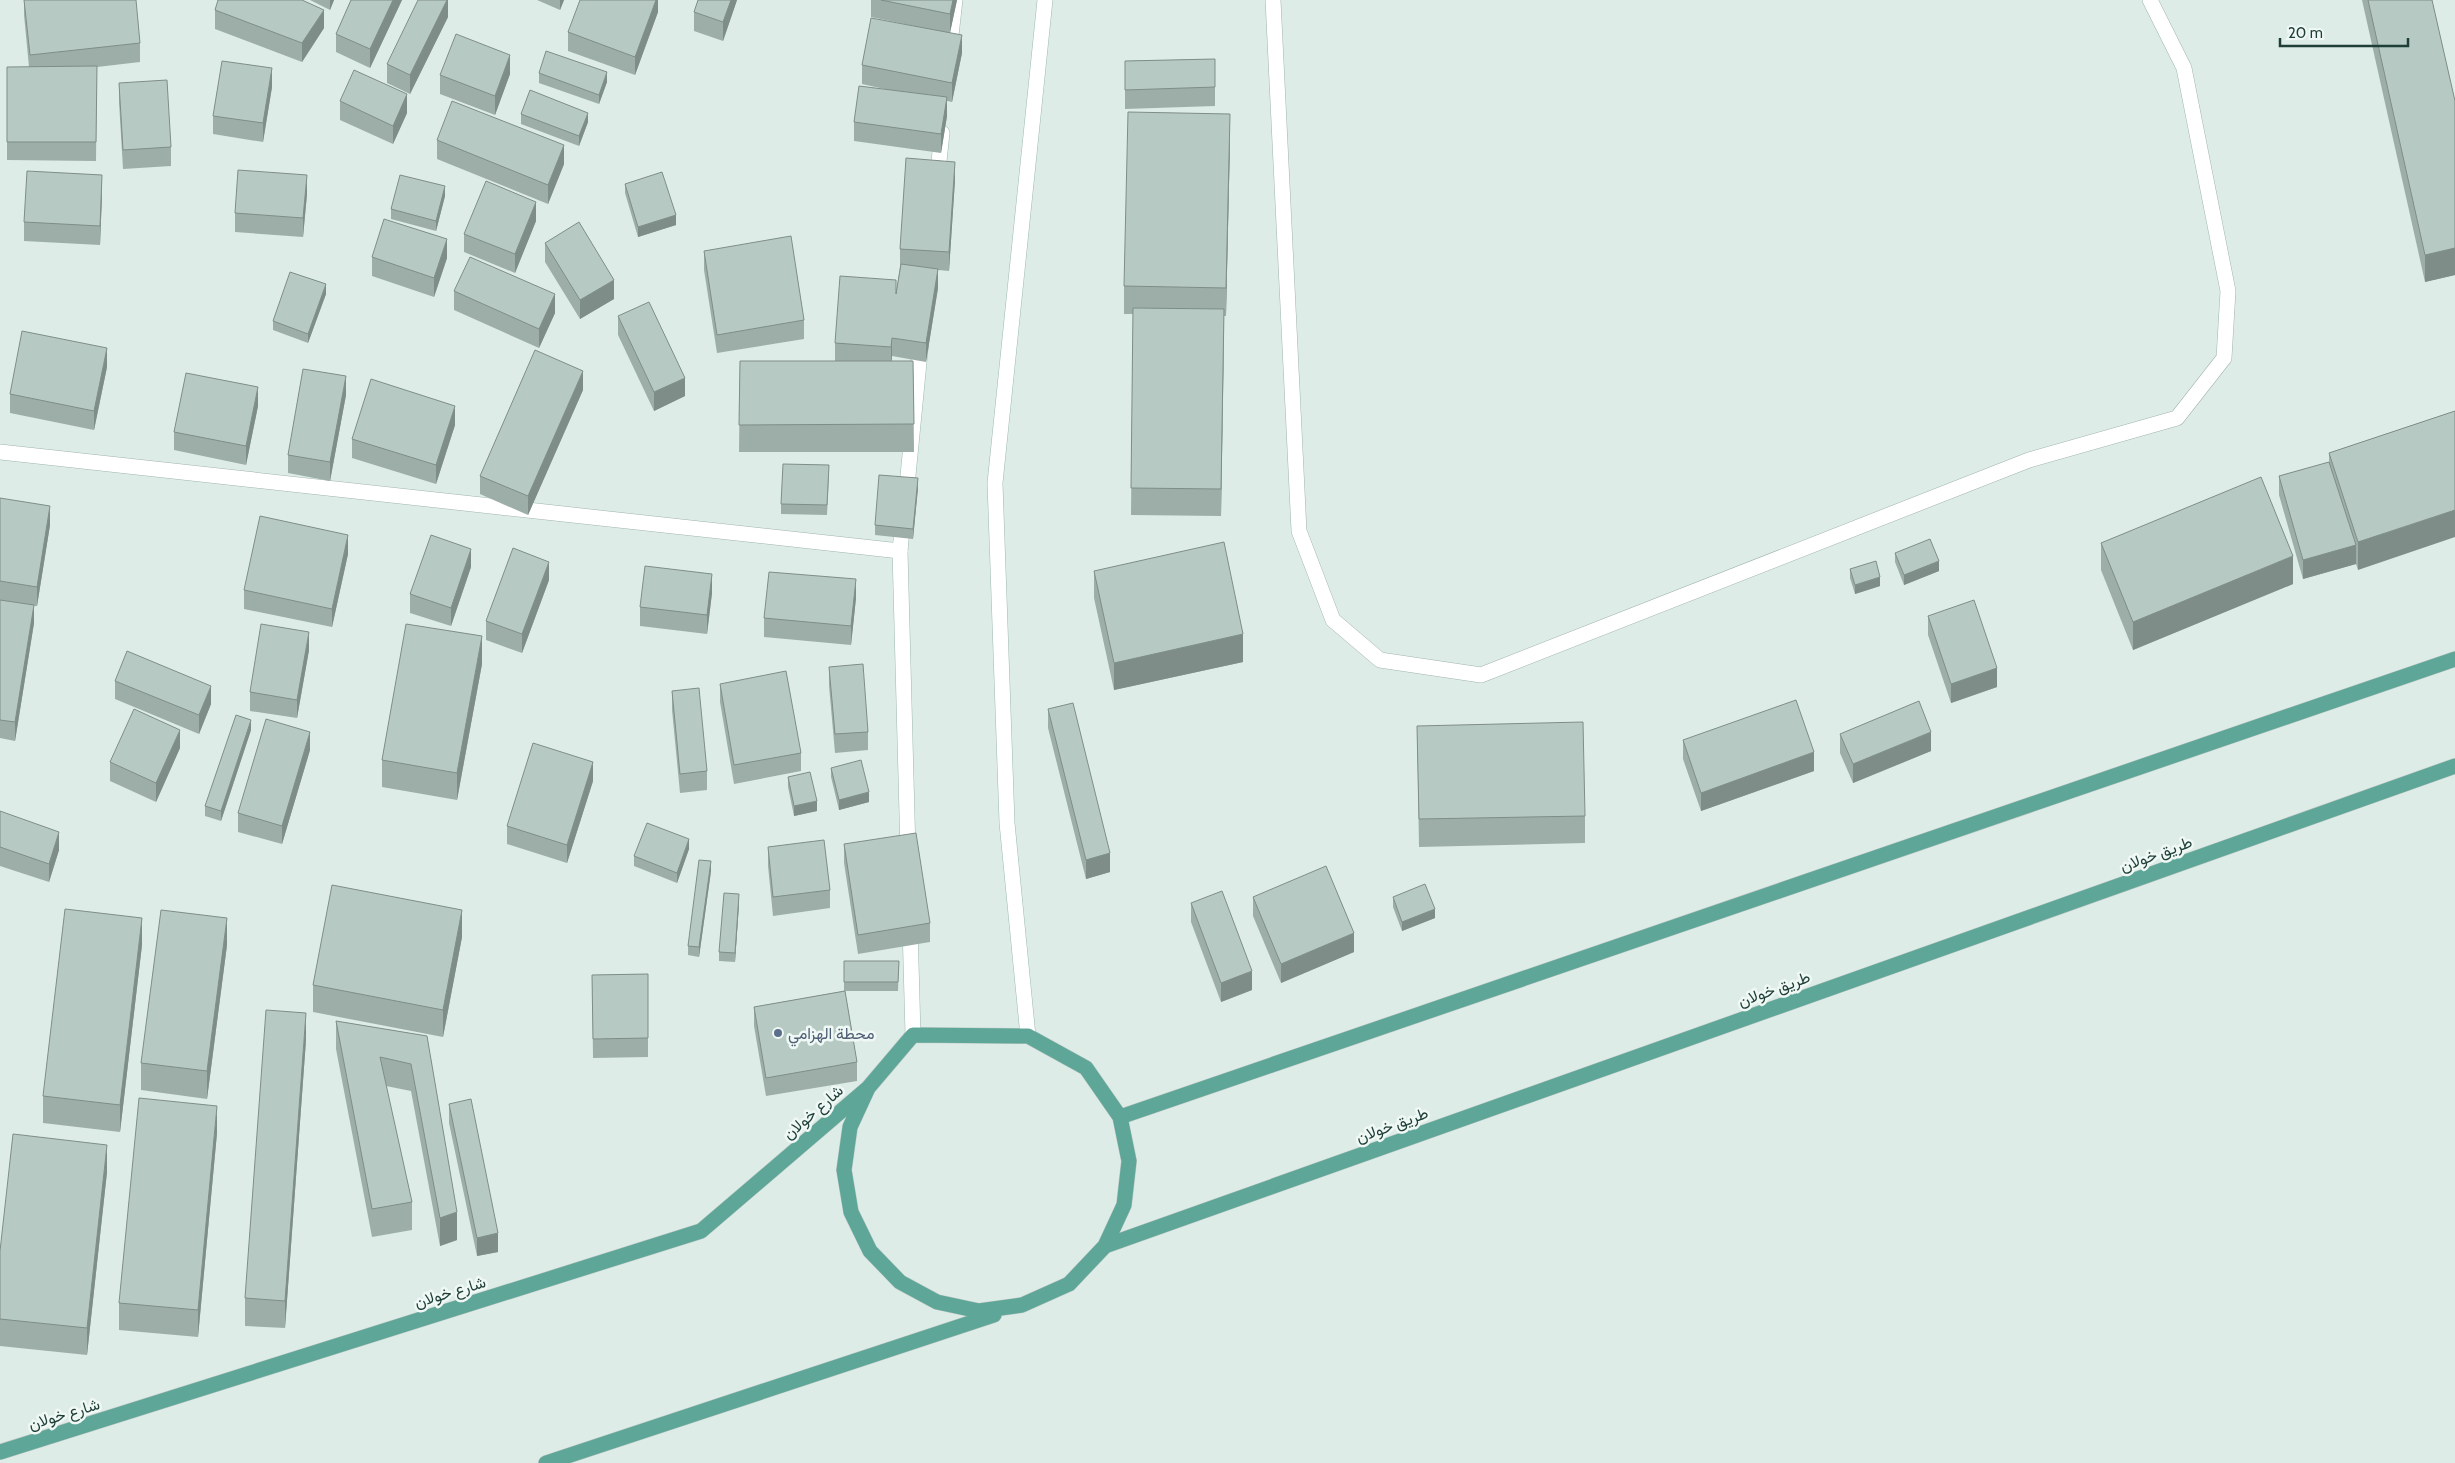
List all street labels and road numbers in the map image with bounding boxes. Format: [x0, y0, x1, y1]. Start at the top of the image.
street label: طريق خولان [2117, 832, 2195, 877]
street label: طريق خولان [1735, 967, 1813, 1012]
street label: شارع خولان [779, 1081, 848, 1145]
street label: طريق خولان [1353, 1103, 1431, 1148]
street label: شارع خولان [412, 1272, 489, 1314]
street label: شارع خولان [26, 1394, 103, 1436]

